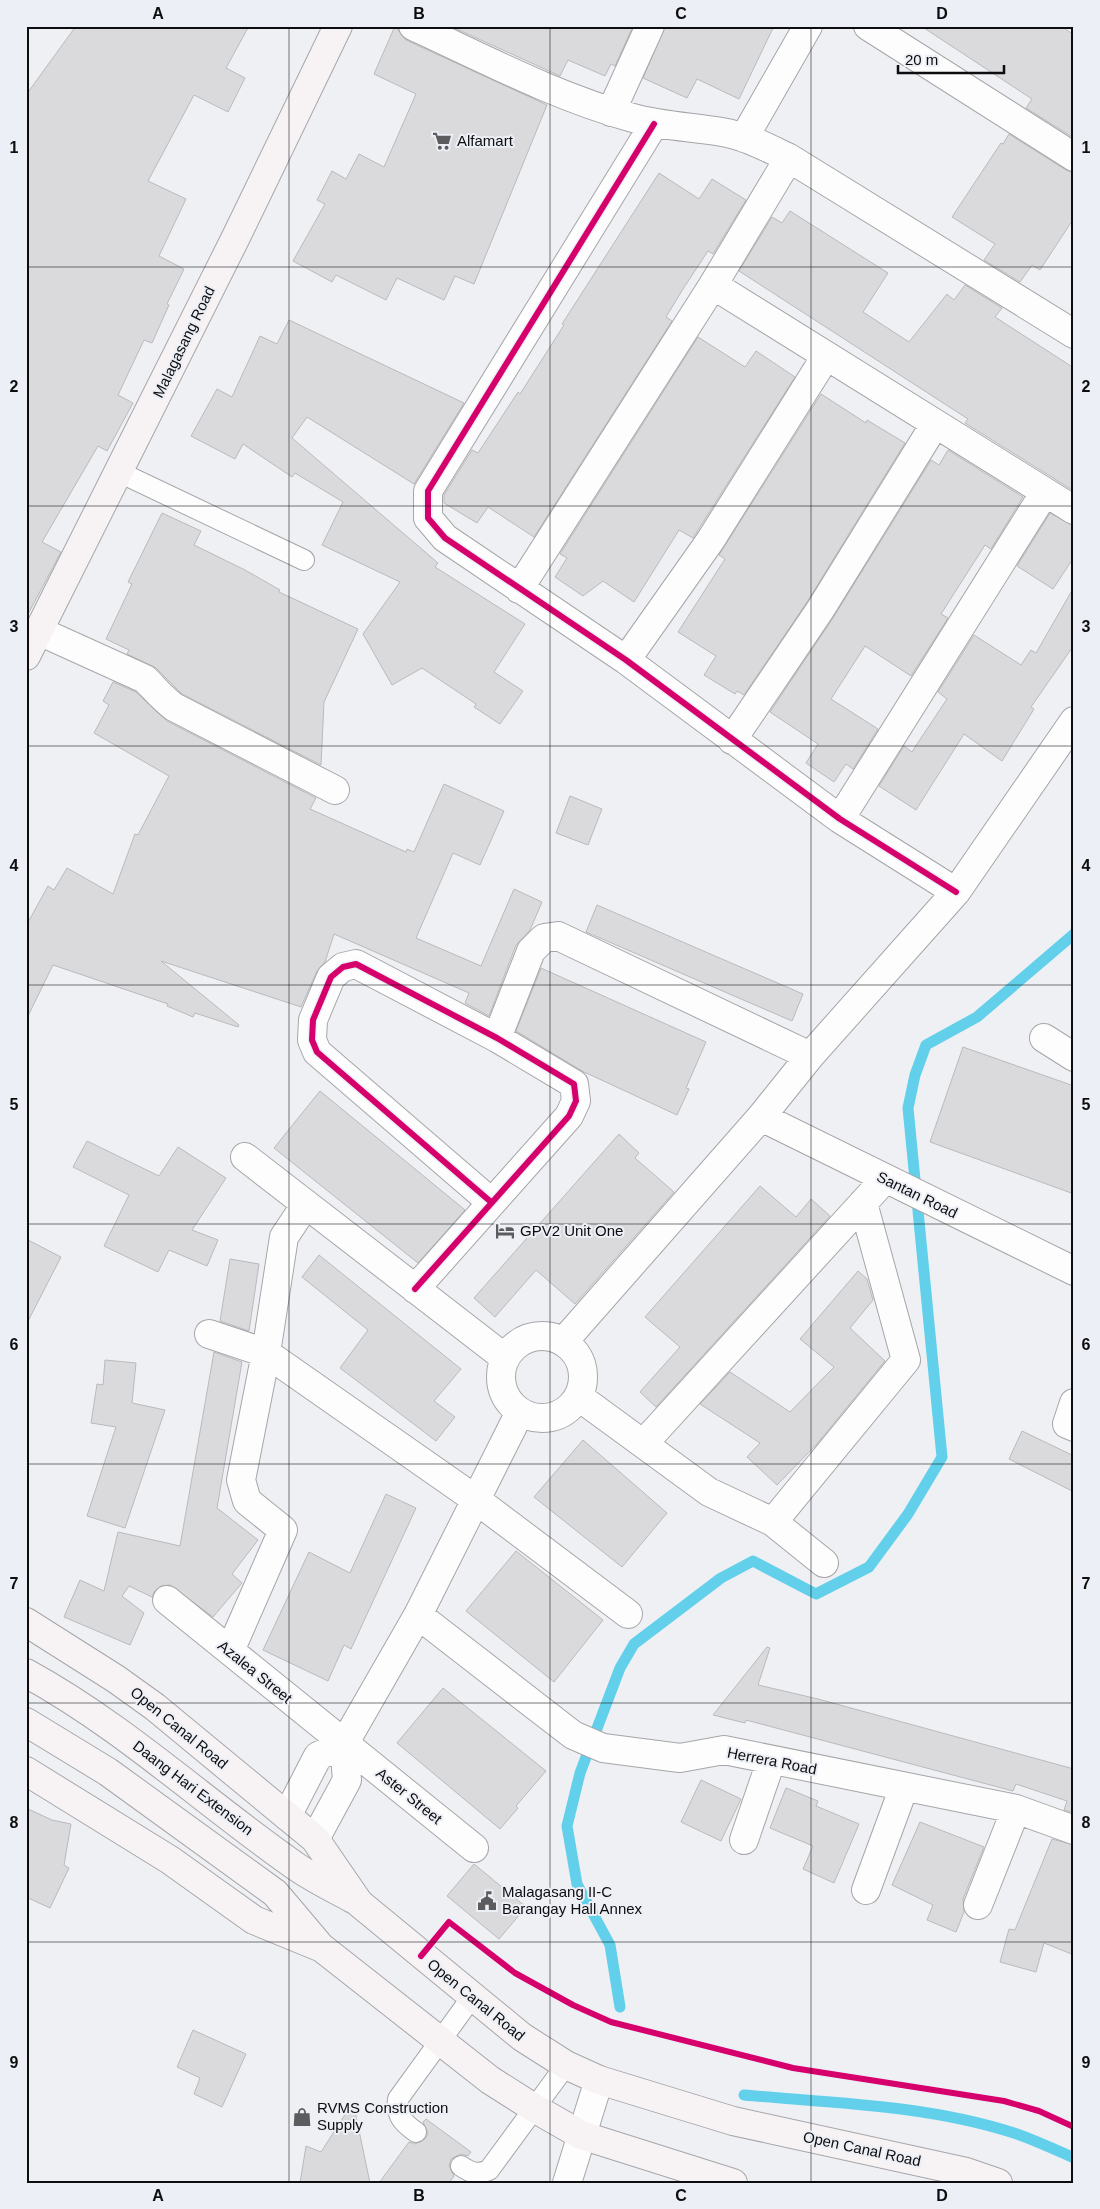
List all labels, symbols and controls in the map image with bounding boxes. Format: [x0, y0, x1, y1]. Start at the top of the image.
text: A [152, 5, 164, 22]
text: B [413, 5, 425, 22]
text: C [675, 5, 687, 22]
text: D [936, 5, 948, 22]
scale bar [898, 42, 1004, 74]
text: 20 m [905, 51, 938, 68]
supermarket icon: Alfamart [431, 130, 453, 152]
place label: Alfamart [457, 132, 514, 149]
text: 1 [10, 139, 19, 156]
text: 1 [1082, 139, 1091, 156]
street label: Malagasang Road [149, 283, 218, 400]
text: 2 [10, 378, 19, 395]
text: 2 [1082, 378, 1091, 395]
text: 3 [10, 618, 19, 635]
text: 3 [1082, 618, 1091, 635]
text: 4 [10, 857, 19, 874]
text: 4 [1082, 857, 1091, 874]
text: 5 [10, 1096, 19, 1113]
text: 5 [1082, 1096, 1091, 1113]
street label: Santan Road [874, 1168, 960, 1221]
hotel icon: GPV2 Unit One [494, 1220, 516, 1242]
place label: GPV2 Unit One [520, 1222, 623, 1239]
text: 6 [10, 1336, 19, 1353]
text: 6 [1082, 1336, 1091, 1353]
text: 7 [10, 1575, 19, 1592]
text: 7 [1082, 1575, 1091, 1592]
street label: Azalea Street [215, 1637, 296, 1707]
street label: Open Canal Road [127, 1683, 231, 1772]
street label: Daang Hari Extension [130, 1737, 257, 1838]
street label: Herrera Road [726, 1743, 818, 1778]
street label: Aster Street [373, 1764, 446, 1828]
text: 8 [10, 1814, 19, 1831]
text: 8 [1082, 1814, 1091, 1831]
place label: Malagasang II-C Barangay Hall Annex [502, 1883, 643, 1917]
public building icon: Malagasang II-C Barangay Hall Annex [476, 1890, 498, 1912]
street label: Open Canal Road [424, 1955, 528, 2044]
text: 9 [10, 2054, 19, 2071]
text: 9 [1082, 2054, 1091, 2071]
place label: RVMS Construction Supply [317, 2099, 448, 2133]
shop icon: RVMS Construction Supply [291, 2106, 313, 2128]
street label: Open Canal Road [802, 2128, 923, 2169]
text: A [152, 2187, 164, 2204]
text: B [413, 2187, 425, 2204]
text: C [675, 2187, 687, 2204]
text: D [936, 2187, 948, 2204]

